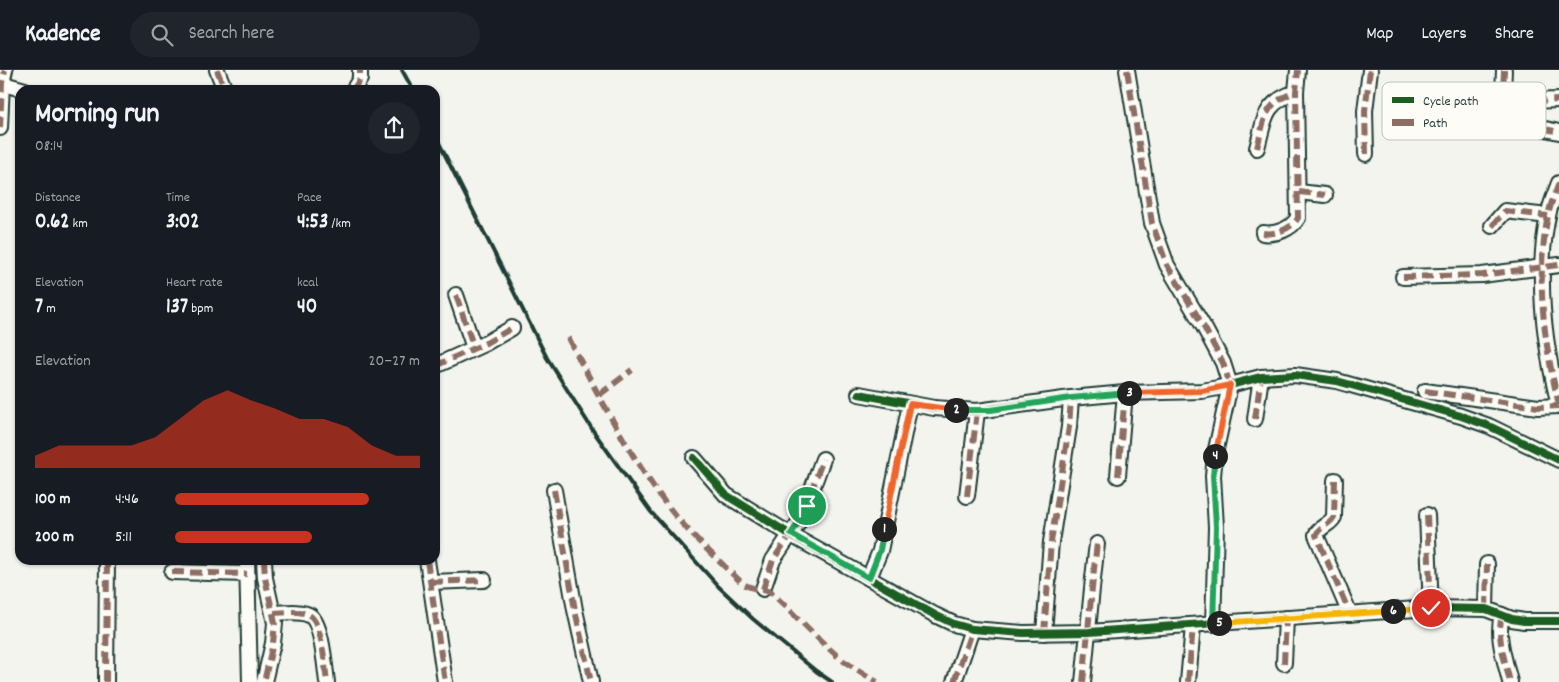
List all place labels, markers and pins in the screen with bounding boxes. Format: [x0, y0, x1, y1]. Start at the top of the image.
pin: 3 [1116, 380, 1142, 406]
pin: 2 [944, 398, 968, 422]
pin: 4 [1202, 444, 1228, 468]
pin [786, 485, 828, 527]
pin: 1 [872, 516, 896, 542]
pin [1410, 587, 1452, 629]
pin: 6 [1380, 598, 1406, 624]
pin: 5 [1206, 610, 1232, 636]

